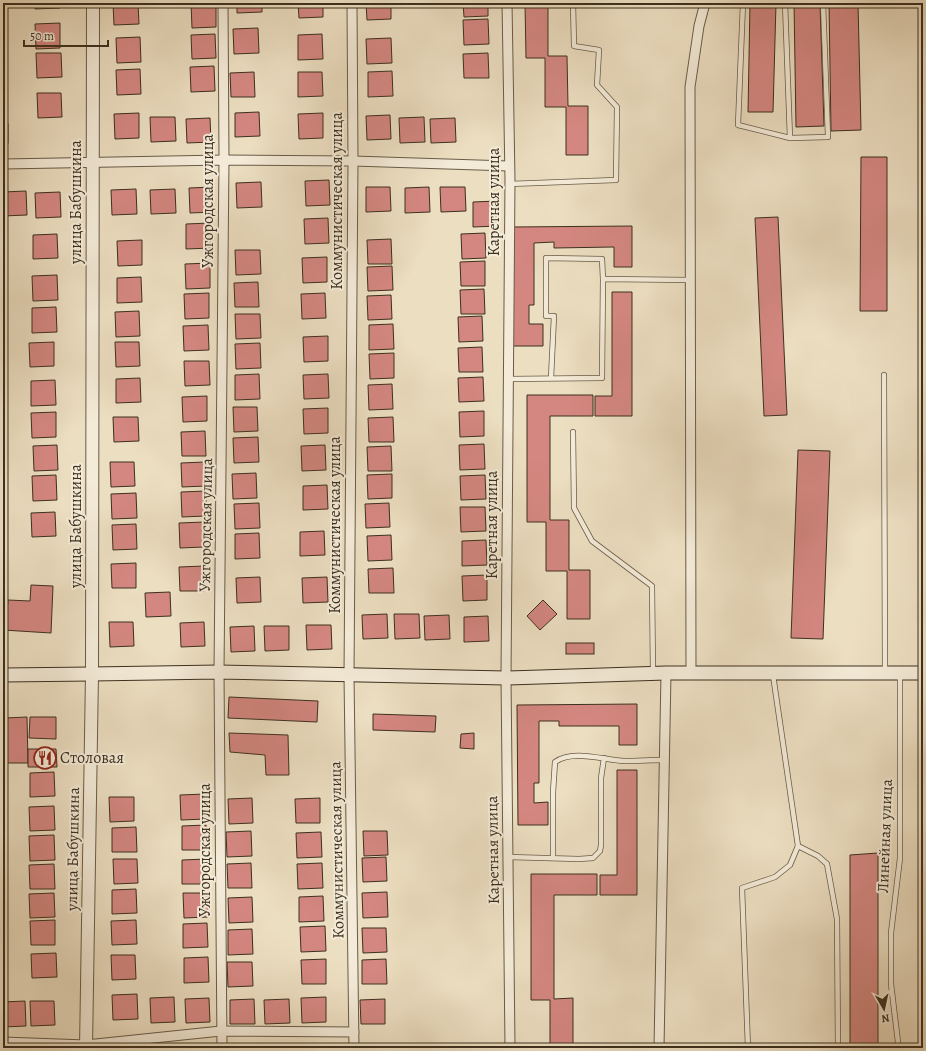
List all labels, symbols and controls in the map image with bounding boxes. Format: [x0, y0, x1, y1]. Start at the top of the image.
scale bar [24, 22, 108, 48]
text: 50 m [30, 28, 54, 44]
street label: Коммунистическая улица [326, 112, 348, 290]
street label: Ужгородская улица [197, 133, 219, 268]
street label: улица Бабушкина [65, 139, 87, 265]
street label: Каретная улица [483, 147, 505, 256]
street label: Коммунистическая улица [324, 436, 346, 614]
street label: Ужгородская улица [194, 457, 218, 592]
street label: улица Бабушкина [65, 463, 87, 589]
street label: Каретная улица [481, 470, 503, 579]
restaurant icon: Столовая [32, 745, 58, 771]
place label: Столовая [60, 747, 124, 769]
street label: Коммунистическая улица [324, 760, 350, 939]
street label: Линейная улица [872, 778, 898, 893]
street label: Ужгородская улица [194, 782, 216, 917]
street label: улица Бабушкина [61, 786, 85, 912]
street label: Каретная улица [481, 795, 505, 905]
north arrow [864, 989, 904, 1029]
text: N [880, 1010, 891, 1026]

